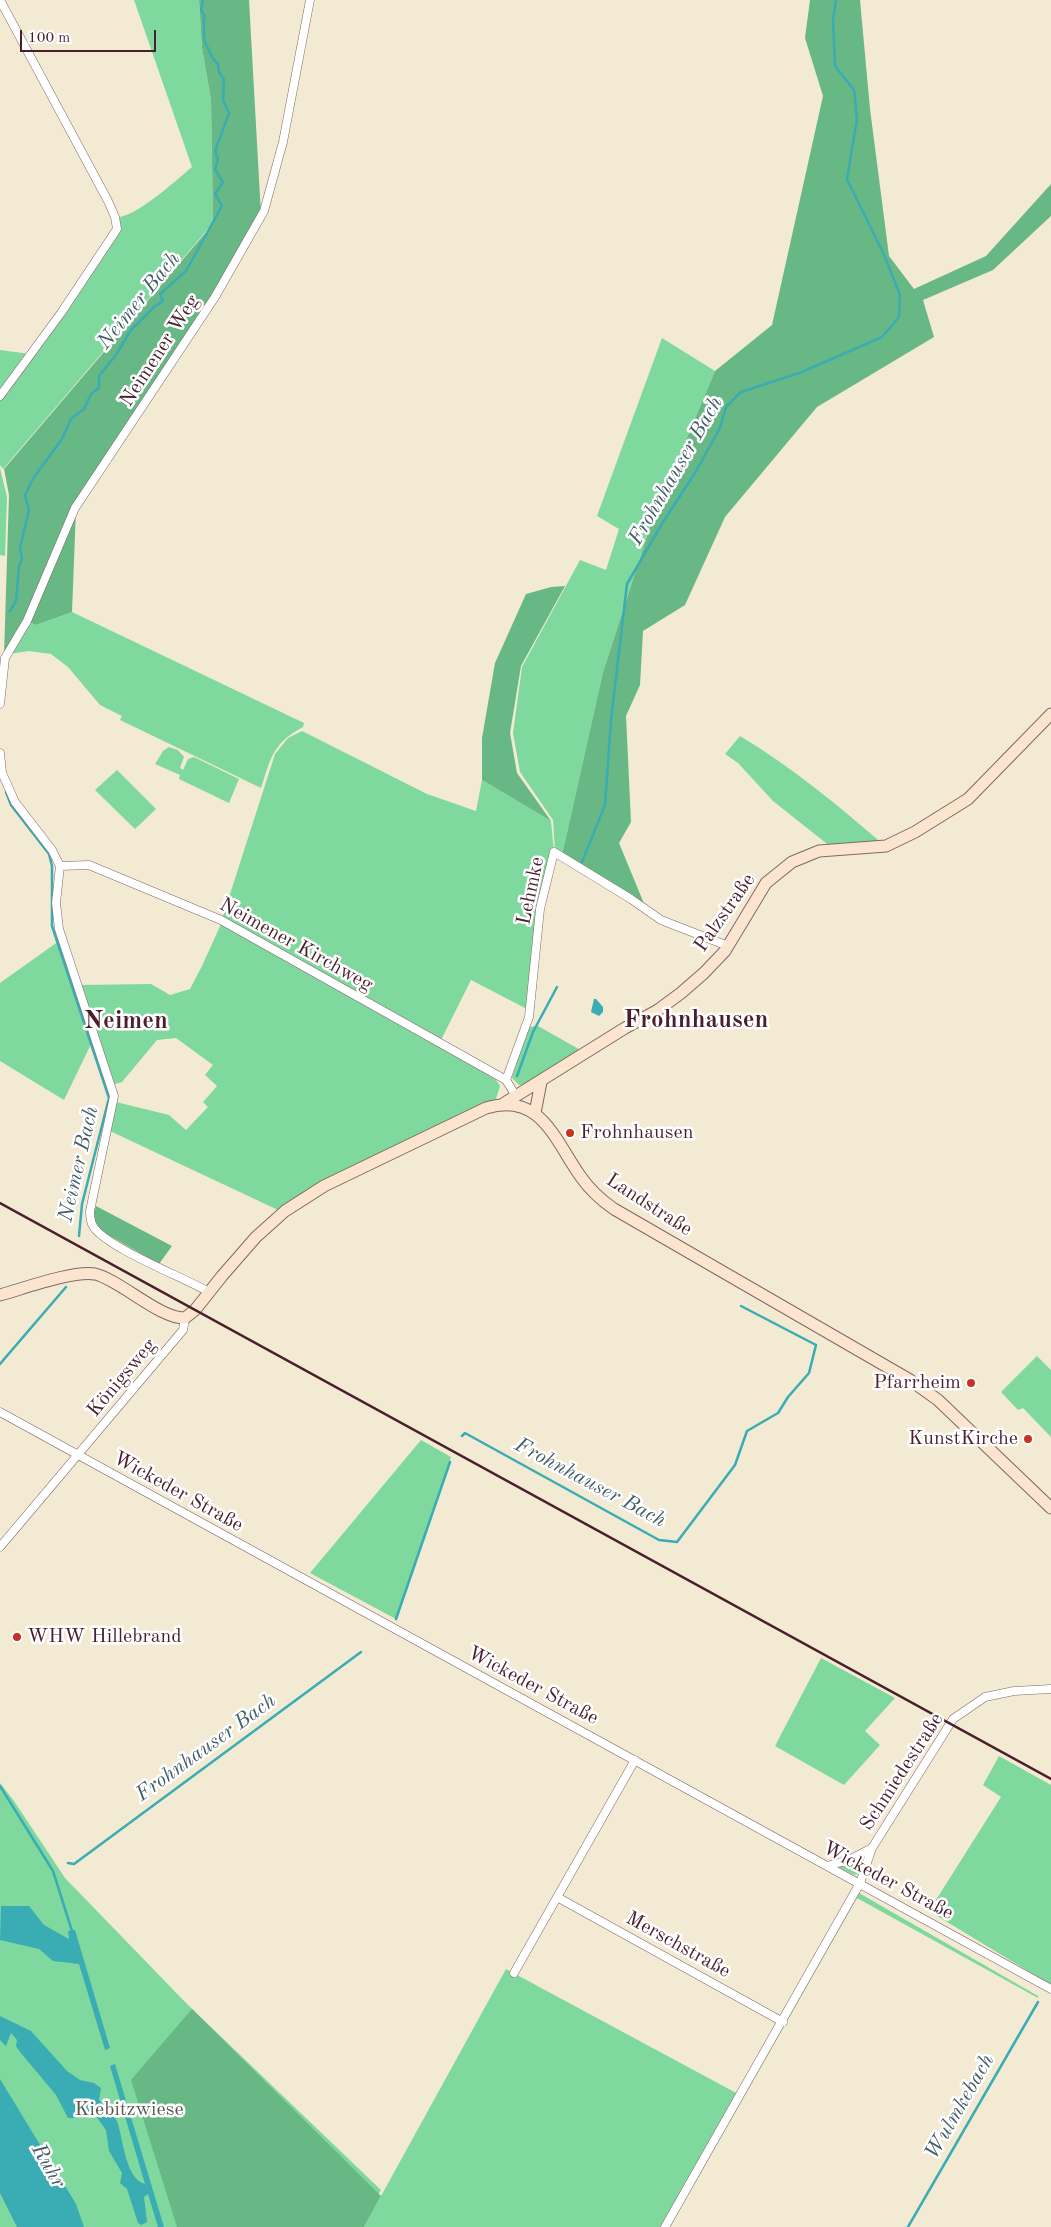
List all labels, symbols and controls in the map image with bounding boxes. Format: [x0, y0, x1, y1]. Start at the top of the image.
scale bar [22, 20, 159, 52]
text: 100 m [28, 31, 70, 46]
water label: Neimer Bach [92, 247, 186, 355]
street label: Neimener Weg [115, 291, 205, 411]
water label: Frohnhauser Bach [623, 392, 729, 550]
street label: Lehmke [512, 855, 550, 927]
street label: Palzstraße [689, 869, 761, 957]
street label: Neimener Kirchweg [215, 893, 377, 997]
district label: Frohnhausen [624, 1005, 768, 1035]
district label: Neimen [84, 1006, 168, 1036]
water label: Neimer Bach [53, 1104, 105, 1224]
place label: Frohnhausen [580, 1121, 693, 1145]
marker: Frohnhausen [564, 1127, 576, 1139]
street label: Landstraße [601, 1168, 697, 1242]
street label: Königsweg [82, 1334, 162, 1422]
place label: Pfarrheim [873, 1371, 961, 1395]
marker: Pfarrheim [965, 1377, 977, 1389]
place label: KunstKirche [908, 1427, 1018, 1451]
water label: Frohnhauser Bach [510, 1433, 670, 1533]
marker: KunstKirche [1022, 1433, 1034, 1445]
street label: Wickeder Straße [109, 1446, 247, 1538]
place label: WHW Hillebrand [27, 1625, 182, 1649]
marker: WHW Hillebrand [11, 1631, 23, 1643]
street label: Wickeder Straße [463, 1641, 603, 1731]
water label: Frohnhauser Bach [131, 1689, 281, 1807]
street label: Schmiedestraße [855, 1709, 949, 1835]
street label: Wickeder Straße [818, 1836, 958, 1926]
street label: Merschstraße [621, 1906, 735, 1984]
water label: Wulmkebach [920, 2050, 1000, 2164]
park label: Kiebitzwiese [74, 2098, 184, 2122]
water label: Ruhr [25, 2139, 71, 2193]

